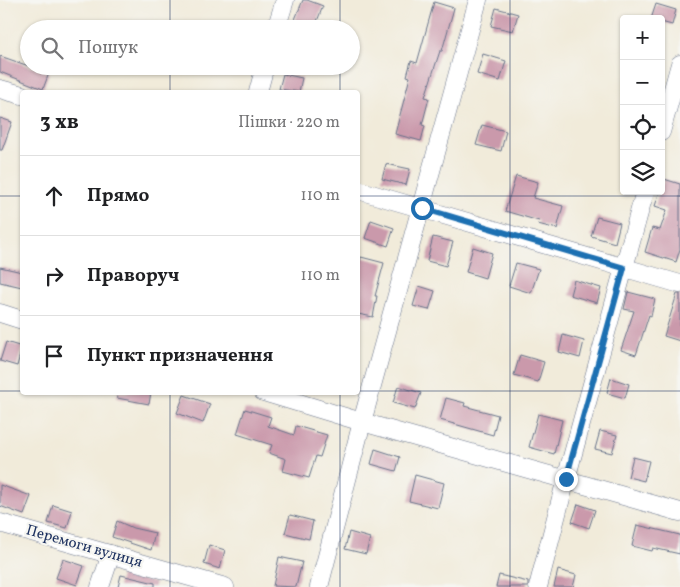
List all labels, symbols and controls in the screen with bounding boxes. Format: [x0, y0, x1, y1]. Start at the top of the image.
map controls [620, 15, 665, 195]
button: + [620, 15, 665, 60]
search box [20, 20, 360, 75]
icon: search [38, 34, 66, 62]
text: Пошук [78, 35, 138, 61]
button: − [620, 60, 665, 105]
button: locate [620, 105, 665, 150]
text: 3 хв [40, 108, 79, 137]
text: Пішки · 220 m [238, 112, 340, 134]
button: layers [620, 150, 665, 195]
icon: ahead [40, 182, 68, 210]
text: Прямо [87, 183, 149, 209]
text: 110 m [301, 185, 340, 207]
route start [411, 197, 434, 220]
icon: right [40, 262, 68, 290]
text: Праворуч [87, 263, 179, 289]
text: 110 m [301, 265, 340, 287]
icon: arrive [40, 342, 68, 370]
text: Пункт призначення [87, 343, 273, 369]
route end [555, 468, 578, 491]
street label: Перемоги вулиця [23, 520, 145, 574]

